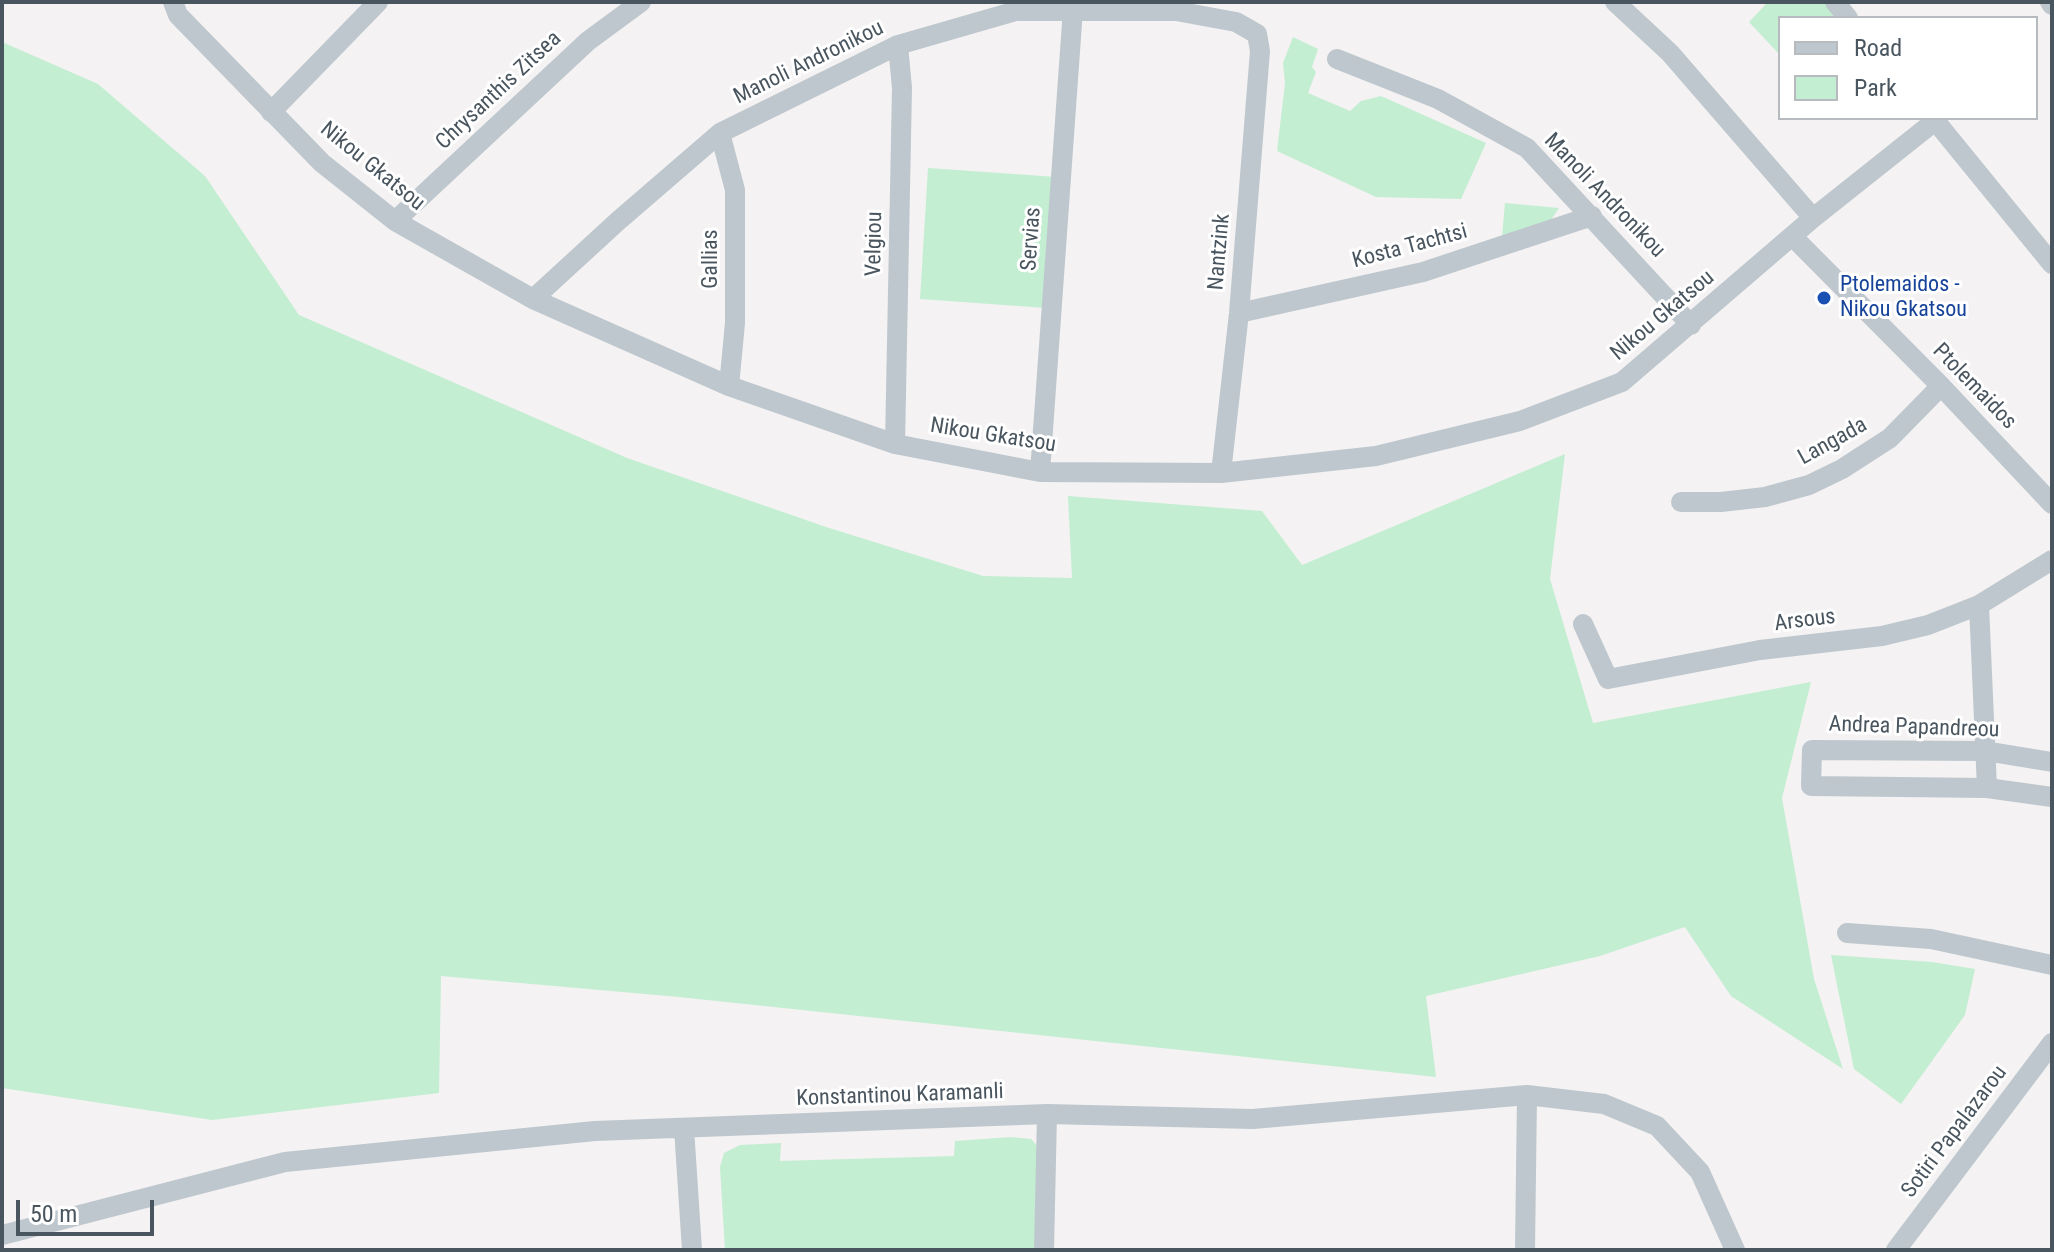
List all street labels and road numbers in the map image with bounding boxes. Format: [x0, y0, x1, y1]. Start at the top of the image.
street label: Manoli Andronikou [730, 15, 888, 111]
street label: Chrysanthis Zitsea [431, 26, 567, 156]
street label: Nikou Gkatsou [314, 117, 430, 217]
street label: Manoli Andronikou [1538, 128, 1670, 264]
street label: Servias [1017, 206, 1047, 272]
street label: Velgiou [861, 211, 889, 277]
street label: Nantzink [1204, 213, 1236, 291]
street label: Kosta Tachtsi [1350, 219, 1470, 275]
street label: Gallias [698, 229, 724, 289]
street label: Nikou Gkatsou [1606, 265, 1720, 367]
street label: Ptolemaidos [1927, 339, 2021, 435]
street label: Langada [1794, 412, 1872, 472]
street label: Nikou Gkatsou [928, 413, 1058, 459]
street label: Arsous [1773, 604, 1837, 638]
street label: Andrea Papandreou [1828, 712, 2000, 744]
street label: Sotiri Papalazarou [1897, 1061, 2013, 1203]
street label: Konstantinou Karamanli [796, 1079, 1004, 1113]

